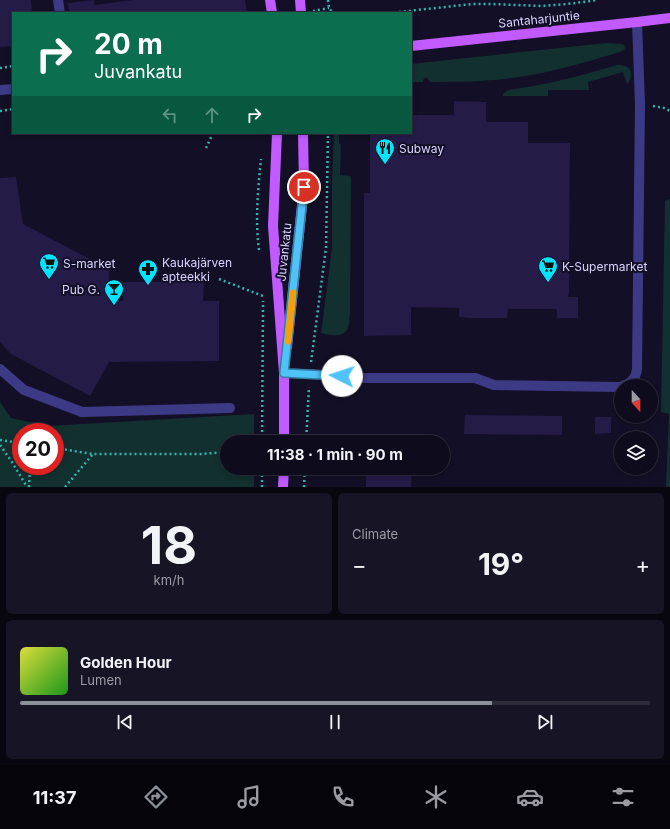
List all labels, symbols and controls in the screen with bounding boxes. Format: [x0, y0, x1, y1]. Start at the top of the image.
street label: Santaharjuntie [498, 7, 580, 31]
text: 20 m [94, 27, 163, 61]
icon: right [28, 28, 80, 80]
text: Juvankatu [94, 61, 182, 82]
icon: left [159, 104, 181, 126]
icon: ahead [201, 104, 223, 126]
icon: right [243, 104, 265, 126]
restaurant icon: Subway [374, 137, 396, 165]
place label: Subway [399, 141, 444, 156]
pin [287, 170, 321, 204]
icon: arrive [293, 176, 315, 198]
street label: Juvankatu [273, 222, 295, 282]
supermarket icon: S-market [38, 252, 60, 280]
place label: Kaukajärven apteekki [162, 255, 232, 284]
supermarket icon: K-Supermarket [537, 255, 559, 283]
place label: S-market [63, 256, 115, 271]
pharmacy icon: Kaukajärven apteekki [137, 258, 159, 286]
place label: K-Supermarket [562, 259, 647, 274]
bar icon: Pub G. [103, 278, 125, 306]
place label: Pub G. [62, 282, 100, 297]
position arrow [321, 355, 363, 397]
north arrow [614, 379, 658, 423]
map controls [614, 379, 658, 475]
speed limit sign: 20 [12, 423, 64, 475]
button: layers [614, 431, 658, 475]
text: 11:38 · 1 min · 90 m [267, 445, 403, 464]
text: 18 [141, 514, 197, 577]
text: Climate [352, 526, 398, 542]
text: 19° [478, 546, 524, 582]
text: − [352, 552, 367, 578]
text: + [635, 552, 650, 578]
text: km/h [154, 572, 184, 588]
text: Golden Hour [80, 653, 172, 672]
text: Lumen [80, 672, 122, 688]
icon: previous [114, 711, 136, 733]
icon: pause [324, 711, 346, 733]
icon: next [534, 711, 556, 733]
icon: directions [142, 783, 170, 811]
icon: music [235, 783, 263, 811]
icon: phone [329, 783, 357, 811]
icon: climate [422, 783, 450, 811]
icon: car [516, 783, 544, 811]
icon: filters [609, 783, 637, 811]
text: 11:37 [33, 787, 76, 808]

